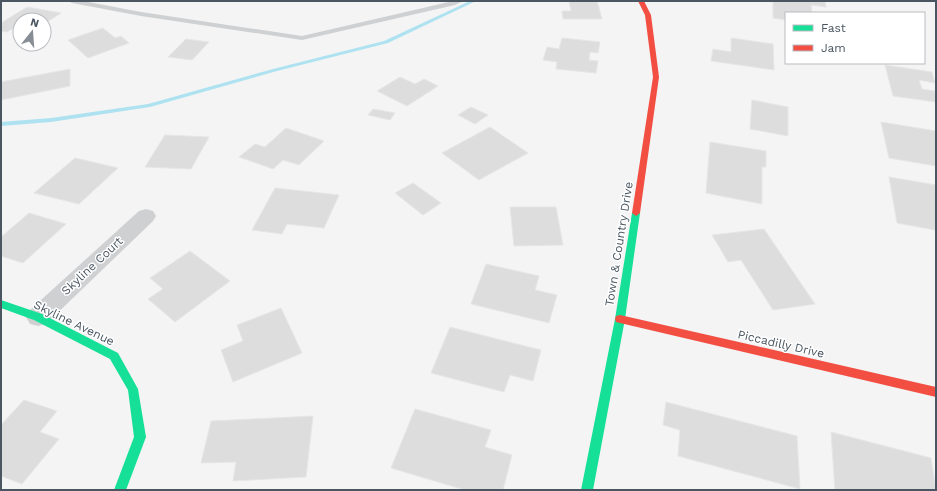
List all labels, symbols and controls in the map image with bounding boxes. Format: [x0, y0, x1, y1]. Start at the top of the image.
north arrow [12, 12, 52, 52]
legend [785, 12, 925, 64]
text: N [29, 16, 41, 30]
text: Fast [821, 21, 846, 35]
text: Jam [821, 41, 846, 55]
street label: Town & Country Drive [602, 181, 636, 307]
street label: Skyline Court [59, 234, 125, 298]
street label: Skyline Avenue [31, 297, 117, 349]
street label: Piccadilly Drive [736, 327, 826, 361]

